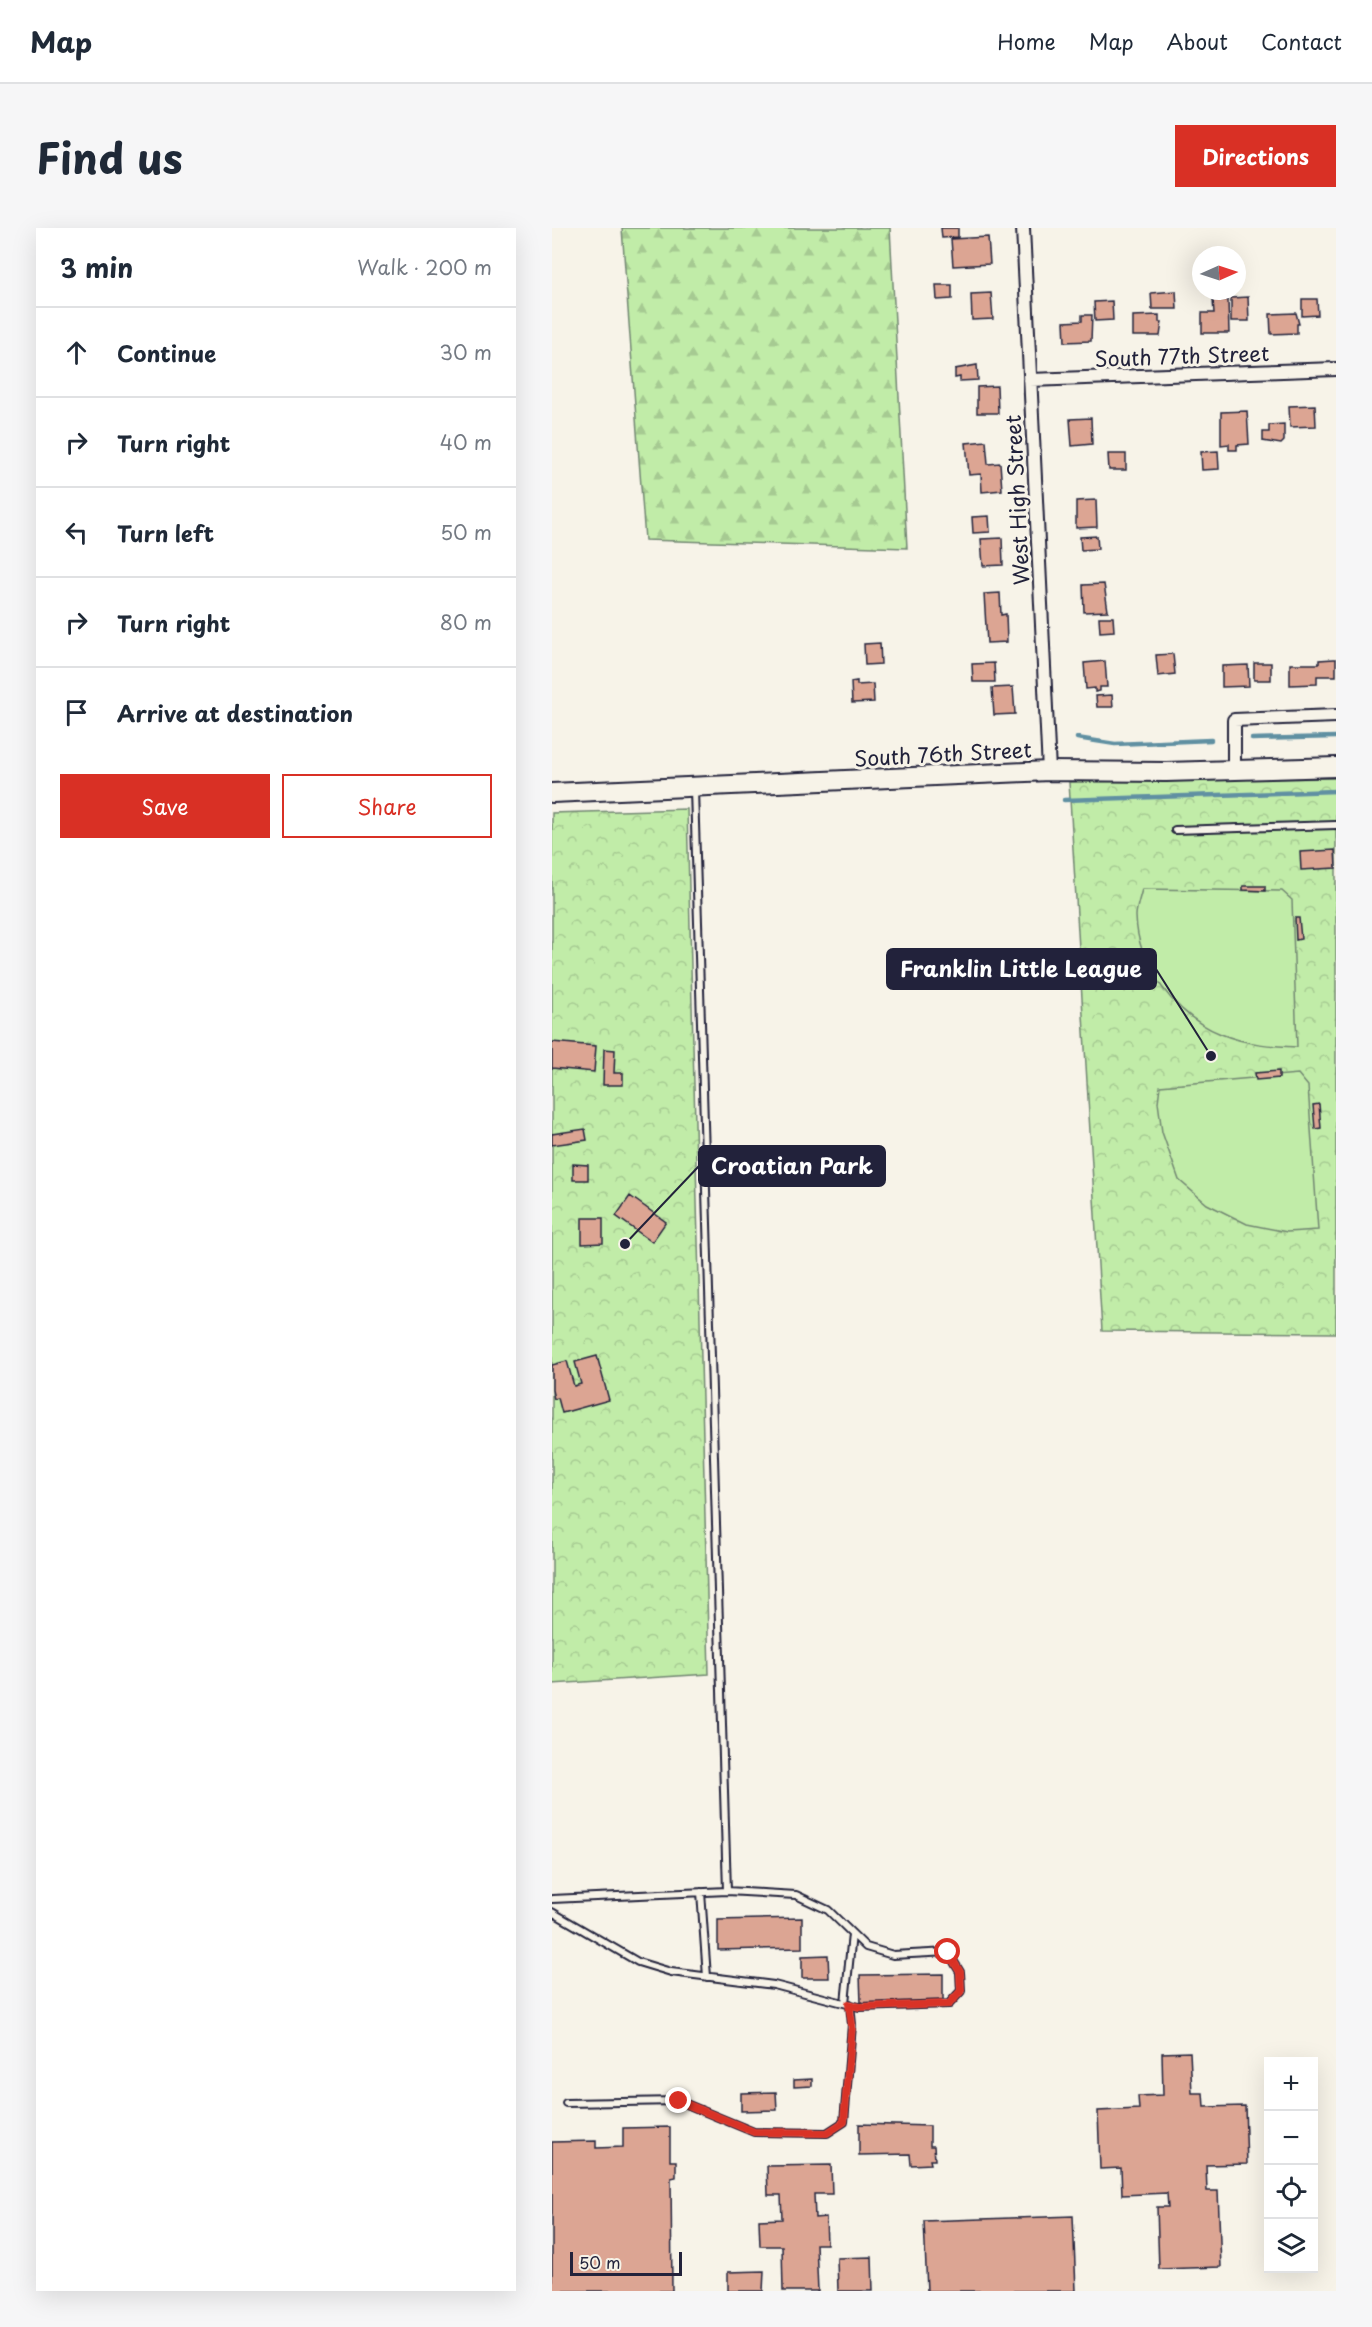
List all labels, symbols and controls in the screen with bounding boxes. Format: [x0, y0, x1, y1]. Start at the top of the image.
text: Map [30, 20, 92, 63]
text: Home [997, 25, 1056, 57]
text: Map [1089, 25, 1134, 57]
text: About [1167, 25, 1228, 57]
text: Contact [1261, 25, 1342, 57]
text: Find us [36, 125, 183, 188]
button: Directions [1175, 125, 1336, 187]
north arrow [1192, 246, 1246, 300]
text: 3 min [60, 248, 133, 287]
text: Walk · 200 m [357, 252, 492, 282]
icon: ahead [60, 336, 93, 369]
text: Continue [117, 336, 216, 369]
street label: South 77th Street [1094, 336, 1270, 374]
text: 30 m [439, 337, 492, 367]
street label: West High Street [996, 414, 1036, 586]
icon: right [60, 426, 93, 459]
text: Turn right [117, 426, 230, 459]
text: 40 m [440, 427, 492, 457]
icon: left [60, 516, 93, 549]
text: Turn left [117, 516, 214, 549]
text: 50 m [440, 517, 492, 547]
icon: right [60, 606, 93, 639]
text: Turn right [117, 606, 230, 639]
text: 80 m [440, 607, 492, 637]
icon: arrive [60, 696, 93, 729]
text: Arrive at destination [117, 696, 353, 729]
street label: South 76th Street [854, 732, 1032, 774]
button: Save [60, 774, 270, 838]
button: Share [282, 774, 492, 838]
callout: Franklin Little League [887, 949, 1156, 989]
text: Franklin Little League [900, 951, 1143, 984]
callout: Croatian Park [699, 1146, 885, 1186]
text: Croatian Park [711, 1148, 873, 1181]
route start [934, 1938, 960, 1964]
map controls [1264, 2057, 1318, 2273]
button: + [1264, 2057, 1318, 2111]
route end [665, 2087, 691, 2113]
button: − [1264, 2111, 1318, 2165]
button: locate [1264, 2165, 1318, 2219]
button: layers [1264, 2219, 1318, 2273]
scale bar [570, 2249, 682, 2276]
text: 50 m [579, 2250, 620, 2274]

